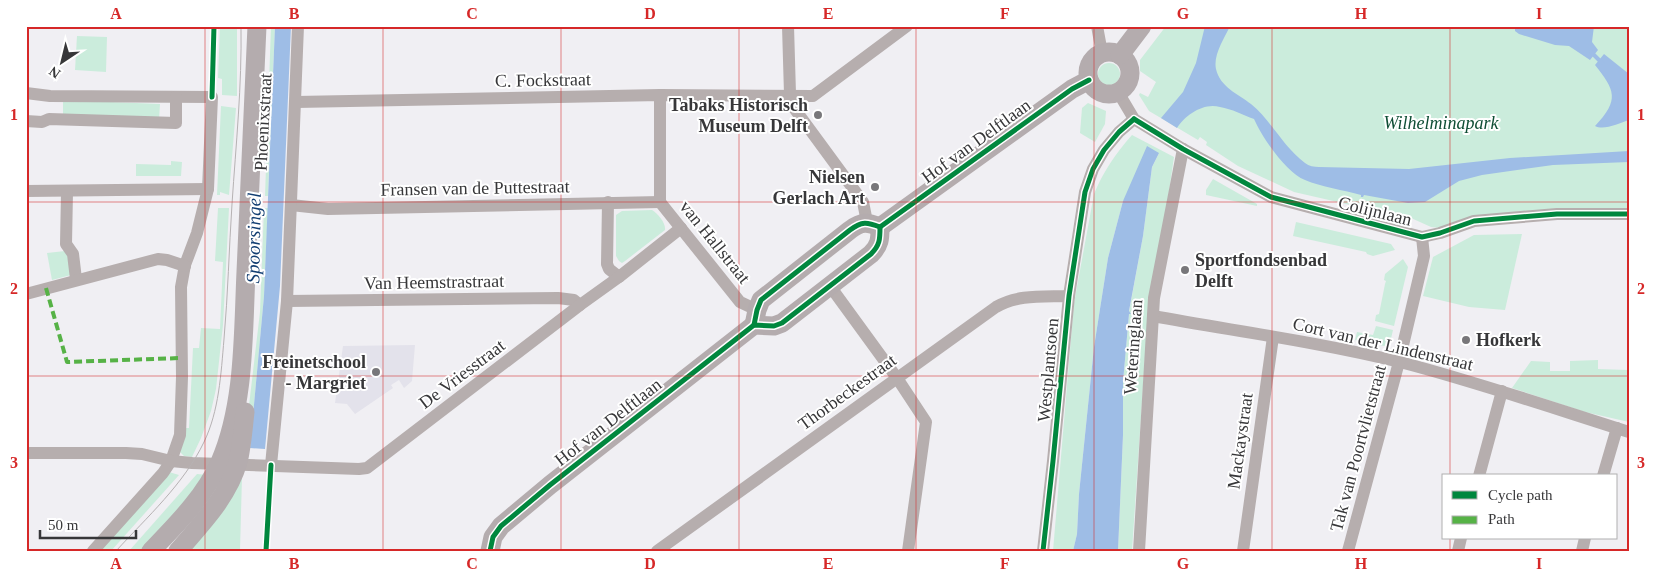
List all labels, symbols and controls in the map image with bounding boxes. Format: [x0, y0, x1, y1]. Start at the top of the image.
text: A [110, 5, 122, 22]
text: B [289, 5, 300, 22]
text: C [466, 5, 478, 22]
text: D [644, 5, 656, 22]
text: E [823, 5, 833, 22]
text: F [1000, 5, 1010, 22]
text: G [1177, 5, 1190, 22]
text: H [1355, 5, 1368, 22]
text: I [1536, 5, 1542, 22]
north arrow [38, 38, 88, 88]
text: N [46, 63, 63, 81]
street label: C. Fockstraat [495, 69, 591, 91]
street label: Phoenixstraat [250, 73, 276, 171]
place label: Tabaks Historisch Museum Delft [669, 95, 808, 136]
street label: Hof van Delftlaan [918, 95, 1034, 187]
text: 1 [10, 106, 18, 123]
text: 1 [1637, 106, 1645, 123]
marker: Tabaks Historisch Museum Delft [812, 109, 824, 121]
park label: Wilhelminapark [1384, 113, 1499, 133]
place label: Nielsen Gerlach Art [773, 167, 865, 208]
street label: Fransen van de Puttestraat [380, 176, 570, 200]
marker: Nielsen Gerlach Art [869, 181, 881, 193]
water label: Spoorsingel [242, 192, 265, 284]
street label: Colijnlaan [1336, 192, 1414, 230]
street label: van Hallstraat [676, 197, 754, 287]
place label: Sportfondsenbad Delft [1195, 250, 1327, 291]
marker: Sportfondsenbad Delft [1179, 264, 1191, 276]
street label: Van Heemstrastraat [364, 271, 504, 293]
text: 2 [10, 280, 18, 297]
text: 2 [1637, 280, 1645, 297]
street label: Weteringlaan [1120, 299, 1146, 395]
street label: Cort van der Lindenstraat [1291, 314, 1475, 374]
street label: Westplantsoen [1033, 317, 1063, 423]
place label: Hofkerk [1476, 330, 1541, 350]
marker: Hofkerk [1460, 334, 1472, 346]
street label: De Vriesstraat [415, 335, 509, 413]
street label: Thorbeckestraat [794, 350, 900, 434]
place label: Freinetschool - Margriet [262, 352, 366, 393]
street label: Tak van Poortvlietstraat [1326, 362, 1390, 534]
marker: Freinetschool - Margriet [370, 366, 382, 378]
street label: Hof van Delftlaan [551, 374, 665, 470]
street label: Mackaystraat [1223, 392, 1257, 490]
text: 3 [10, 454, 18, 471]
text: 3 [1637, 454, 1645, 471]
legend [1442, 474, 1618, 540]
text: Cycle path [1488, 487, 1553, 503]
scale bar [40, 507, 136, 539]
text: Path [1488, 511, 1515, 527]
text: 50 m [48, 517, 79, 533]
text: A [110, 555, 122, 572]
text: B [289, 555, 300, 572]
text: C [466, 555, 478, 572]
text: D [644, 555, 656, 572]
text: E [823, 555, 833, 572]
text: F [1000, 555, 1010, 572]
text: G [1177, 555, 1190, 572]
text: H [1355, 555, 1368, 572]
text: I [1536, 555, 1542, 572]

